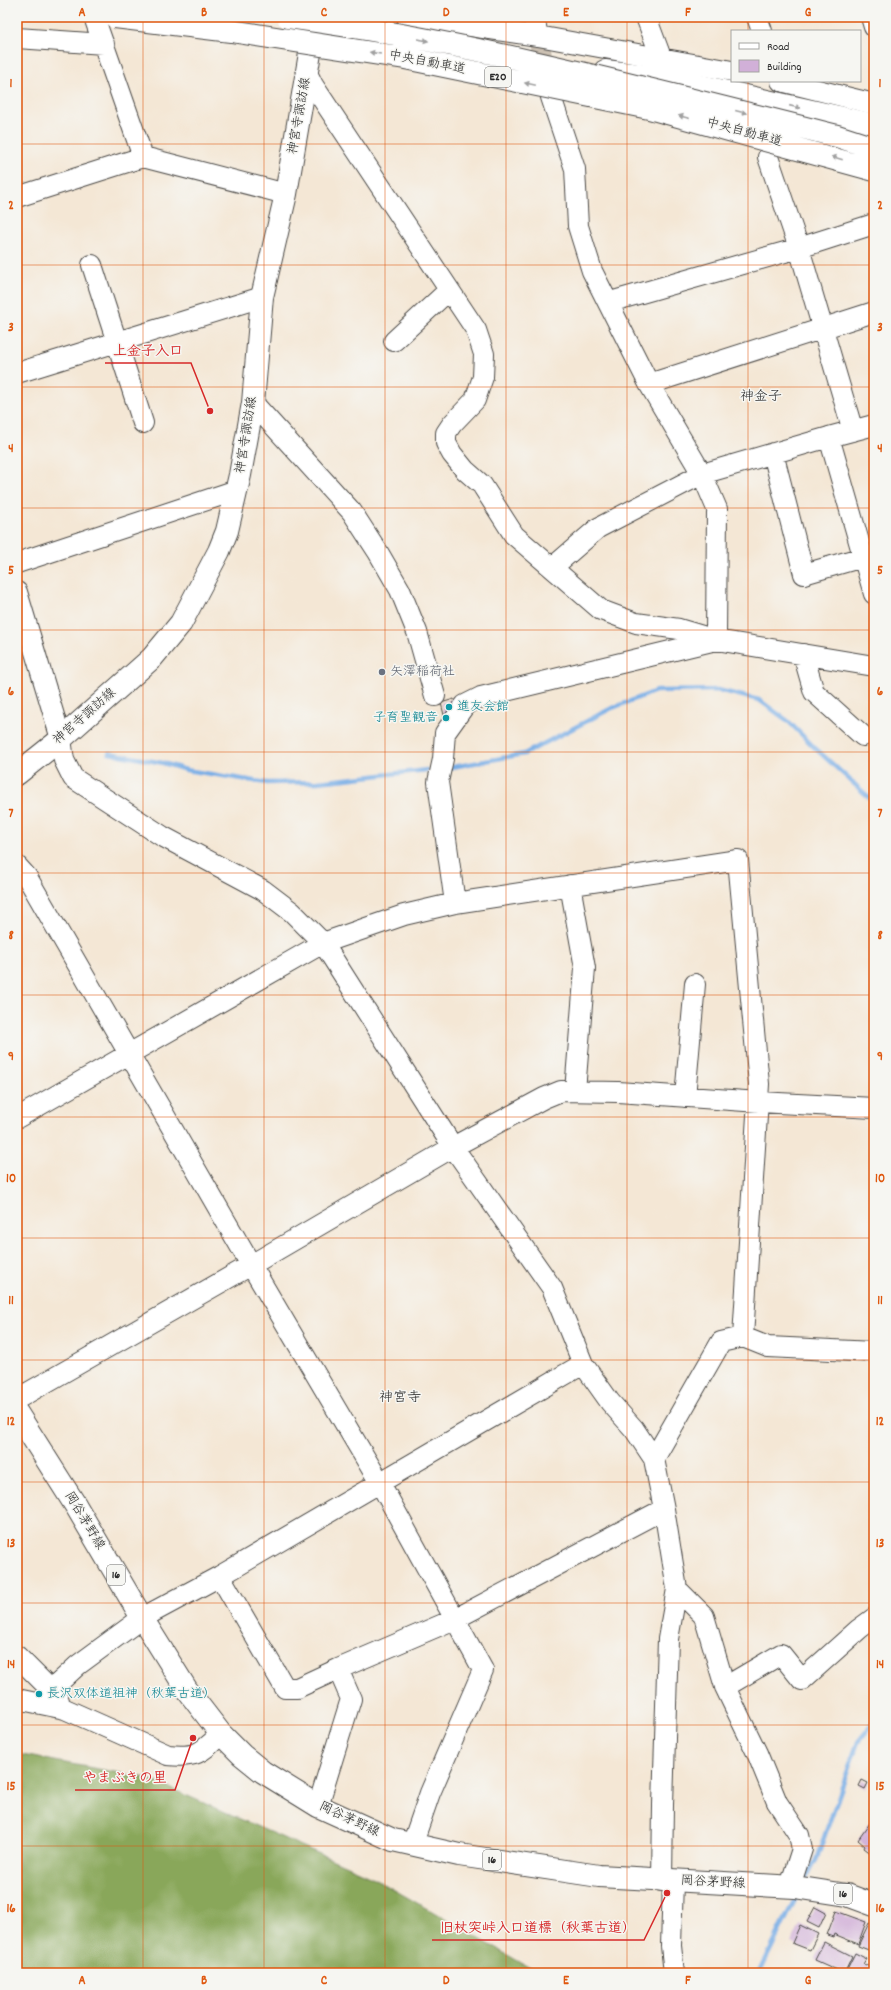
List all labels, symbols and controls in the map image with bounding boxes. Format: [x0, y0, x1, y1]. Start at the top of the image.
text: A [78, 4, 86, 23]
text: B [201, 4, 207, 23]
text: C [321, 4, 328, 23]
text: D [443, 4, 450, 23]
text: E [563, 4, 570, 23]
text: F [685, 4, 691, 23]
text: G [805, 4, 812, 23]
legend [731, 30, 861, 82]
one-way arrow [417, 38, 430, 44]
text: Road [767, 39, 789, 56]
street label: 中央自動車道 [387, 46, 467, 80]
one-way arrow [369, 50, 381, 56]
text: Building [767, 59, 802, 76]
road number: E20 [485, 67, 511, 87]
text: 1 [10, 75, 13, 94]
street label: 神宮寺諏訪線 [284, 75, 316, 156]
text: 1 [879, 75, 882, 94]
one-way arrow [524, 80, 536, 86]
one-way arrow [789, 104, 801, 110]
one-way arrow [735, 110, 747, 116]
one-way arrow [678, 114, 690, 120]
street label: 中央自動車道 [704, 114, 784, 152]
one-way arrow [830, 155, 842, 161]
text: 2 [8, 197, 14, 216]
text: 2 [877, 197, 883, 216]
text: 3 [8, 319, 14, 338]
text: 3 [877, 319, 883, 338]
callout: 上金子入口 [105, 337, 191, 363]
text: 上金子入口 [113, 342, 183, 362]
district label: 神金子 [740, 387, 782, 407]
street label: 神宮寺諏訪線 [232, 394, 263, 475]
text: 4 [8, 440, 14, 459]
text: 4 [877, 440, 883, 459]
text: 5 [8, 562, 14, 581]
text: 5 [877, 562, 883, 581]
place label: 矢澤稲荷社 [390, 663, 455, 682]
marker: 矢澤稲荷社 [377, 667, 387, 677]
text: 6 [8, 683, 15, 702]
text: 6 [877, 683, 884, 702]
street label: 神宮寺諏訪線 [49, 684, 121, 750]
place label: 進友会館 [457, 698, 509, 717]
marker: 進友会館 [444, 702, 454, 712]
place label: 子育聖観音 [373, 709, 438, 728]
marker: 子育聖観音 [441, 713, 451, 723]
text: 7 [9, 805, 14, 824]
text: 7 [878, 805, 883, 824]
text: 8 [8, 927, 14, 946]
text: 8 [877, 927, 883, 946]
text: 9 [8, 1048, 14, 1067]
text: 9 [877, 1048, 883, 1067]
text: 10 [6, 1170, 16, 1189]
text: 10 [875, 1170, 885, 1189]
text: 11 [8, 1292, 14, 1311]
text: 11 [877, 1292, 883, 1311]
district label: 神宮寺 [379, 1388, 421, 1408]
text: 12 [7, 1413, 16, 1432]
text: 12 [876, 1413, 885, 1432]
street label: 岡谷茅野線 [59, 1488, 109, 1555]
text: 13 [7, 1535, 16, 1554]
text: 13 [876, 1535, 885, 1554]
road number: 16 [107, 1565, 125, 1585]
text: 14 [7, 1656, 15, 1675]
text: 14 [876, 1656, 884, 1675]
place label: 長沢双体道祖神（秋葉古道） [47, 1685, 216, 1704]
marker: 長沢双体道祖神（秋葉古道） [34, 1689, 44, 1699]
callout: やまぶきの里 [75, 1764, 175, 1790]
text: やまぶきの里 [83, 1769, 167, 1789]
text: 15 [7, 1778, 15, 1797]
text: 15 [876, 1778, 884, 1797]
street label: 岡谷茅野線 [316, 1798, 383, 1843]
road number: 16 [483, 1850, 501, 1870]
street label: 岡谷茅野線 [680, 1872, 747, 1894]
road number: 16 [834, 1884, 852, 1904]
text: 16 [6, 1900, 16, 1919]
text: 16 [875, 1900, 885, 1919]
callout: 旧杖突峠入口道標（秋葉古道） [432, 1914, 644, 1940]
text: 旧杖突峠入口道標（秋葉古道） [440, 1919, 636, 1939]
text: A [78, 1972, 86, 1990]
text: B [201, 1972, 207, 1990]
text: C [321, 1972, 328, 1990]
text: D [443, 1972, 450, 1990]
text: E [563, 1972, 570, 1990]
text: F [685, 1972, 691, 1990]
text: G [805, 1972, 812, 1990]

